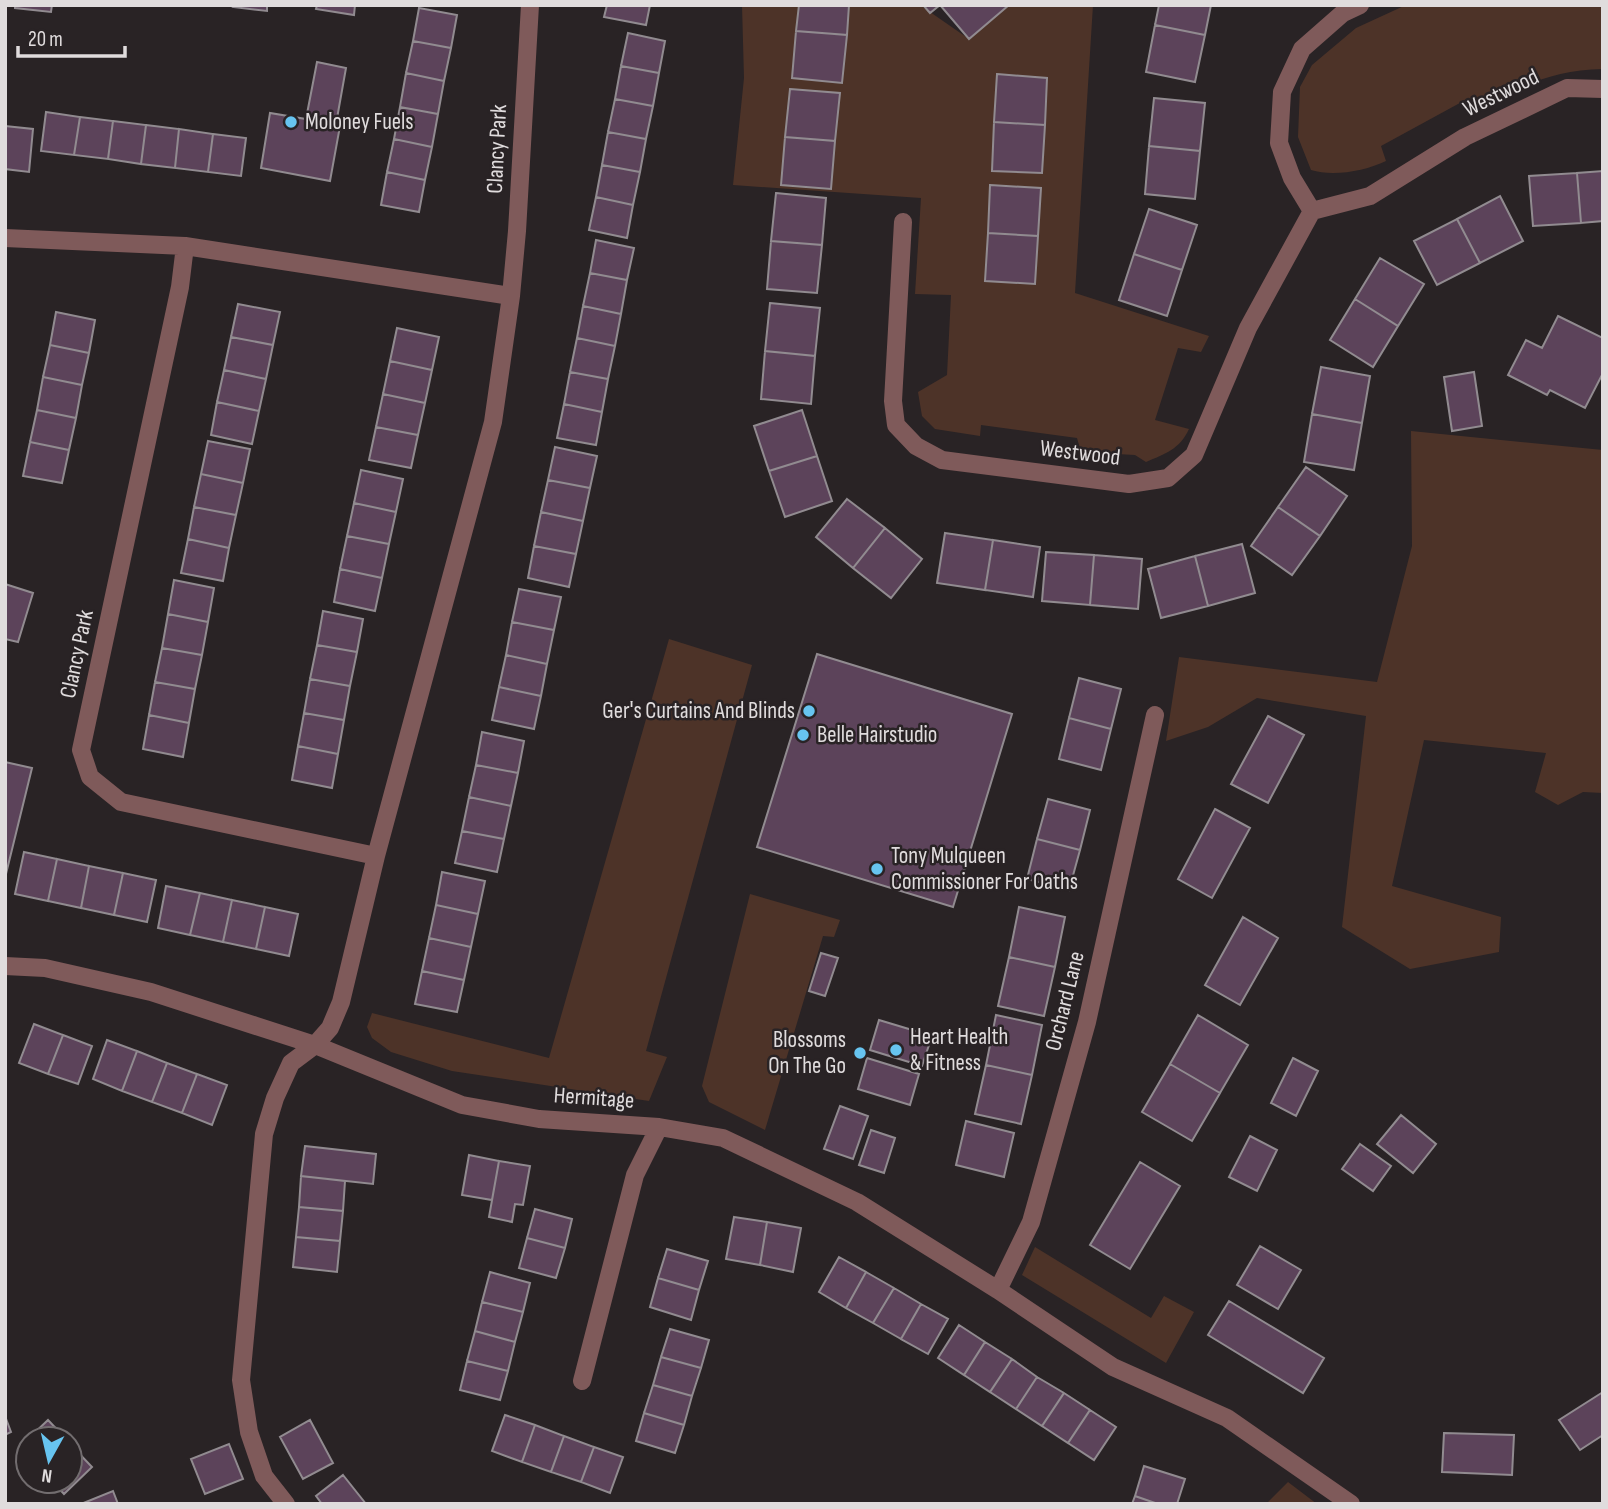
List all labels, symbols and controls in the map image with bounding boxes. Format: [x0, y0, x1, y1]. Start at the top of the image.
scale bar [18, 14, 124, 58]
text: 20 m [28, 27, 63, 52]
street label: Westwood [1459, 63, 1543, 123]
street label: Clancy Park [481, 103, 513, 194]
place label: Moloney Fuels [305, 108, 414, 136]
marker: Moloney Fuels [283, 114, 299, 130]
street label: Westwood [1038, 434, 1122, 472]
street label: Clancy Park [54, 607, 100, 701]
place label: Ger's Curtains And Blinds [602, 697, 795, 725]
marker: Ger's Curtains And Blinds [801, 703, 817, 719]
place label: Belle Hairstudio [817, 721, 937, 749]
marker: Belle Hairstudio [795, 727, 811, 743]
place label: Tony Mulqueen Commissioner For Oaths [891, 842, 1078, 896]
marker: Tony Mulqueen Commissioner For Oaths [869, 861, 885, 877]
street label: Orchard Lane [1039, 948, 1091, 1054]
place label: Heart Health & Fitness [910, 1023, 1008, 1077]
place label: Blossoms On The Go [768, 1026, 846, 1080]
marker: Heart Health & Fitness [888, 1042, 904, 1058]
marker: Blossoms On The Go [852, 1045, 868, 1061]
street label: Hermitage [553, 1081, 635, 1115]
north arrow [14, 1425, 84, 1495]
text: N [40, 1463, 53, 1487]

